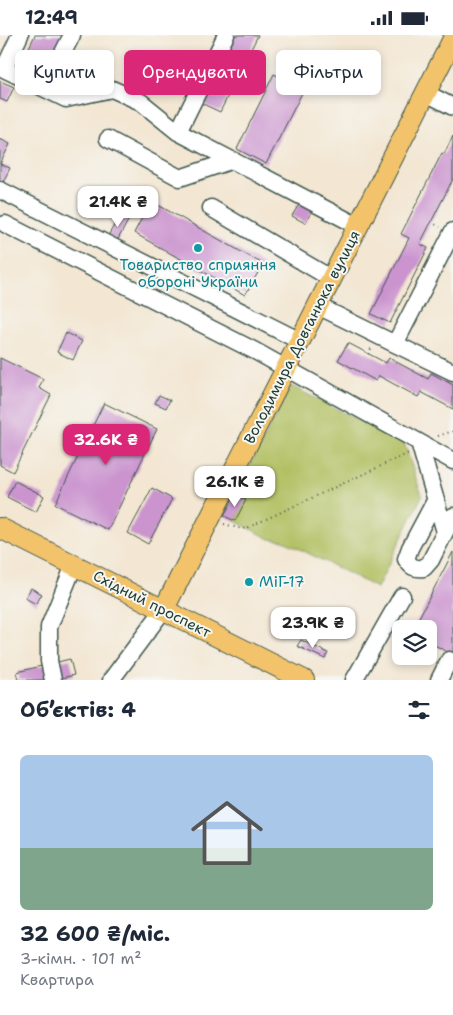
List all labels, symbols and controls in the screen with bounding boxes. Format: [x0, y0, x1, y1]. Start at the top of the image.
text: 12:49 [25, 5, 78, 30]
chip: Купити [15, 50, 114, 95]
chip: Орендувати [124, 50, 266, 95]
chip: Фільтри [276, 50, 381, 95]
pin: 21.4K ₴ [72, 185, 164, 228]
text: 21.4K ₴ [88, 191, 148, 212]
street label: Володимира Довганюка вулиця [239, 227, 365, 447]
marker: Товариство сприяння обороні України [192, 242, 204, 254]
place label: Товариство сприяння обороні України [120, 255, 276, 292]
pin: 32.6K ₴ [60, 423, 152, 466]
text: 32.6K ₴ [74, 429, 138, 450]
pin: 26.1K ₴ [189, 465, 281, 508]
text: 26.1K ₴ [205, 471, 265, 492]
street label: Східний проспект [90, 566, 215, 642]
place label: МіГ-17 [259, 572, 304, 592]
marker: МіГ-17 [243, 576, 255, 588]
pin: 23.9K ₴ [267, 607, 359, 649]
text: 23.9K ₴ [282, 612, 344, 633]
map controls [392, 620, 437, 665]
button: layers [392, 620, 437, 665]
text: Об’єктів: 4 [20, 696, 136, 724]
icon: filters [405, 696, 433, 724]
icon: home [182, 788, 272, 878]
text: 32 600 ₴/міс. [20, 920, 170, 948]
text: 3-кімн. · 101 m² [20, 948, 142, 969]
text: Квартира [20, 969, 94, 990]

